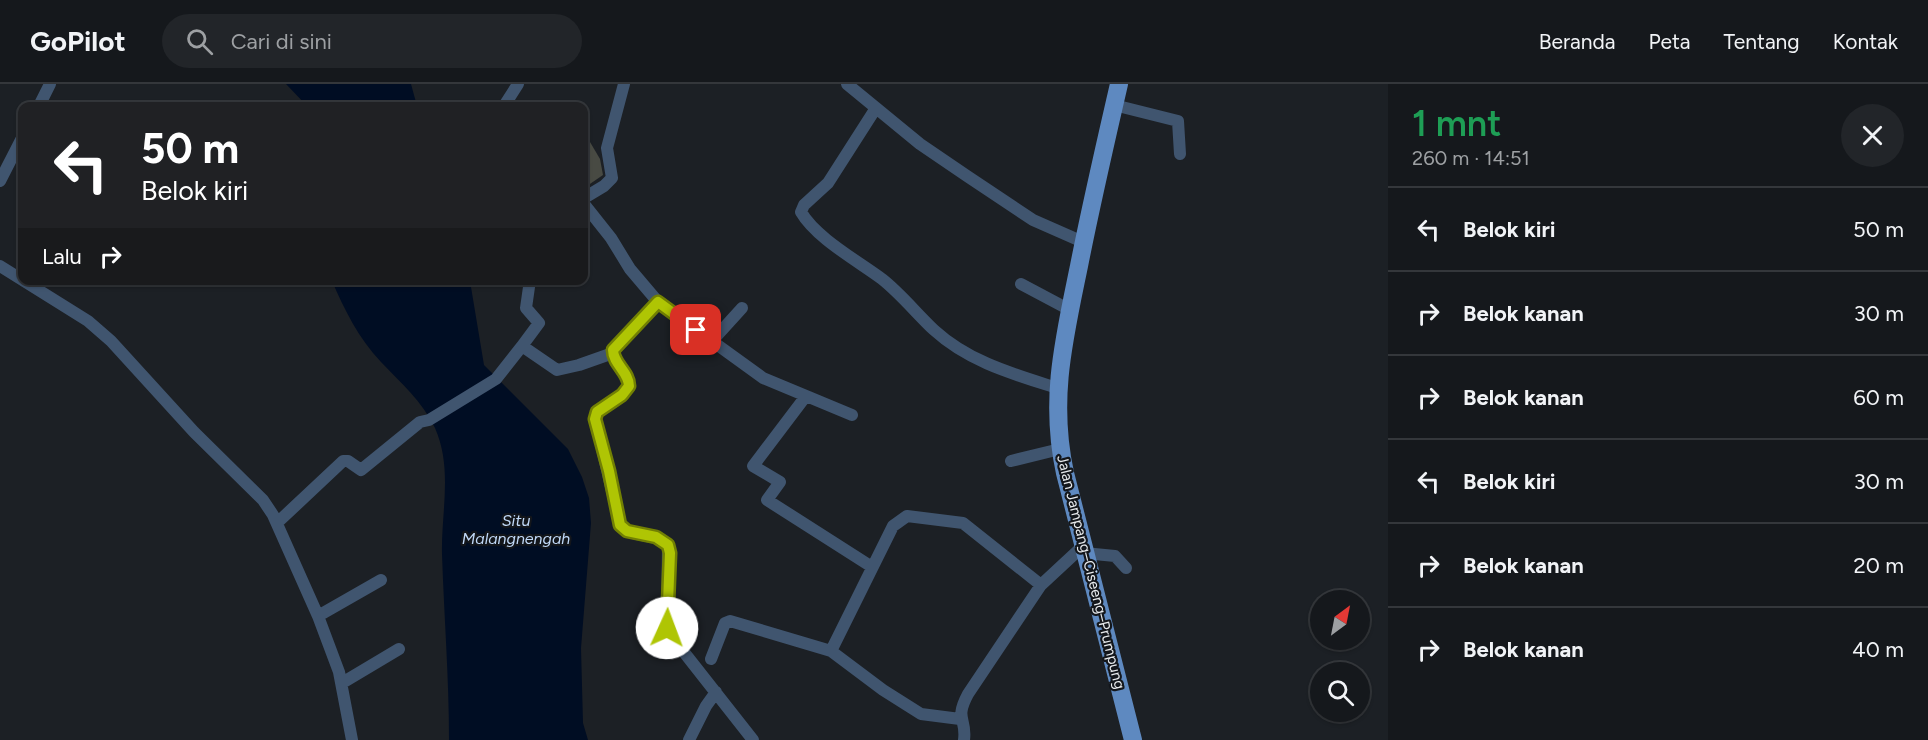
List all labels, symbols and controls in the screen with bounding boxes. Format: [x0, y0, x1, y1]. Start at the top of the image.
search box [162, 14, 582, 68]
text: GoPilot [30, 24, 126, 58]
icon: search [183, 25, 216, 58]
text: Cari di sini [231, 28, 332, 55]
text: Beranda [1539, 29, 1616, 54]
text: Peta [1649, 29, 1691, 54]
text: Tentang [1724, 29, 1800, 54]
text: Kontak [1833, 29, 1898, 54]
text: 1 mnt [1412, 102, 1501, 145]
button: close [1841, 104, 1904, 167]
text: 50 m [141, 123, 239, 174]
icon: left [42, 126, 120, 204]
text: 260 m · 14:51 [1412, 146, 1530, 170]
text: Belok kiri [141, 174, 248, 207]
icon: left [1412, 213, 1445, 246]
text: Belok kiri [1463, 216, 1556, 243]
text: 50 m [1853, 216, 1904, 243]
icon: right [94, 240, 127, 273]
text: Lalu [42, 243, 82, 270]
icon: right [1412, 297, 1445, 330]
text: Belok kanan [1463, 300, 1584, 327]
text: 30 m [1854, 300, 1904, 327]
pin [670, 304, 721, 355]
icon: arrive [679, 313, 712, 346]
icon: right [1412, 381, 1445, 414]
text: Belok kanan [1463, 384, 1584, 411]
text: 60 m [1853, 384, 1904, 411]
street label: Jalan Jampang–Ciseeng–Prumpung [1053, 453, 1129, 691]
icon: left [1412, 465, 1445, 498]
text: Belok kiri [1463, 468, 1556, 495]
text: 30 m [1854, 468, 1904, 495]
water label: Situ Malangnengah [462, 511, 570, 548]
icon: right [1412, 549, 1445, 582]
text: Belok kanan [1463, 552, 1584, 579]
text: 20 m [1853, 552, 1904, 579]
north arrow [1310, 590, 1370, 650]
map controls [1310, 590, 1370, 722]
position arrow [635, 596, 699, 660]
icon: right [1412, 633, 1445, 666]
text: Belok kanan [1463, 636, 1584, 663]
text: 40 m [1852, 636, 1904, 663]
button: search [1310, 662, 1370, 722]

